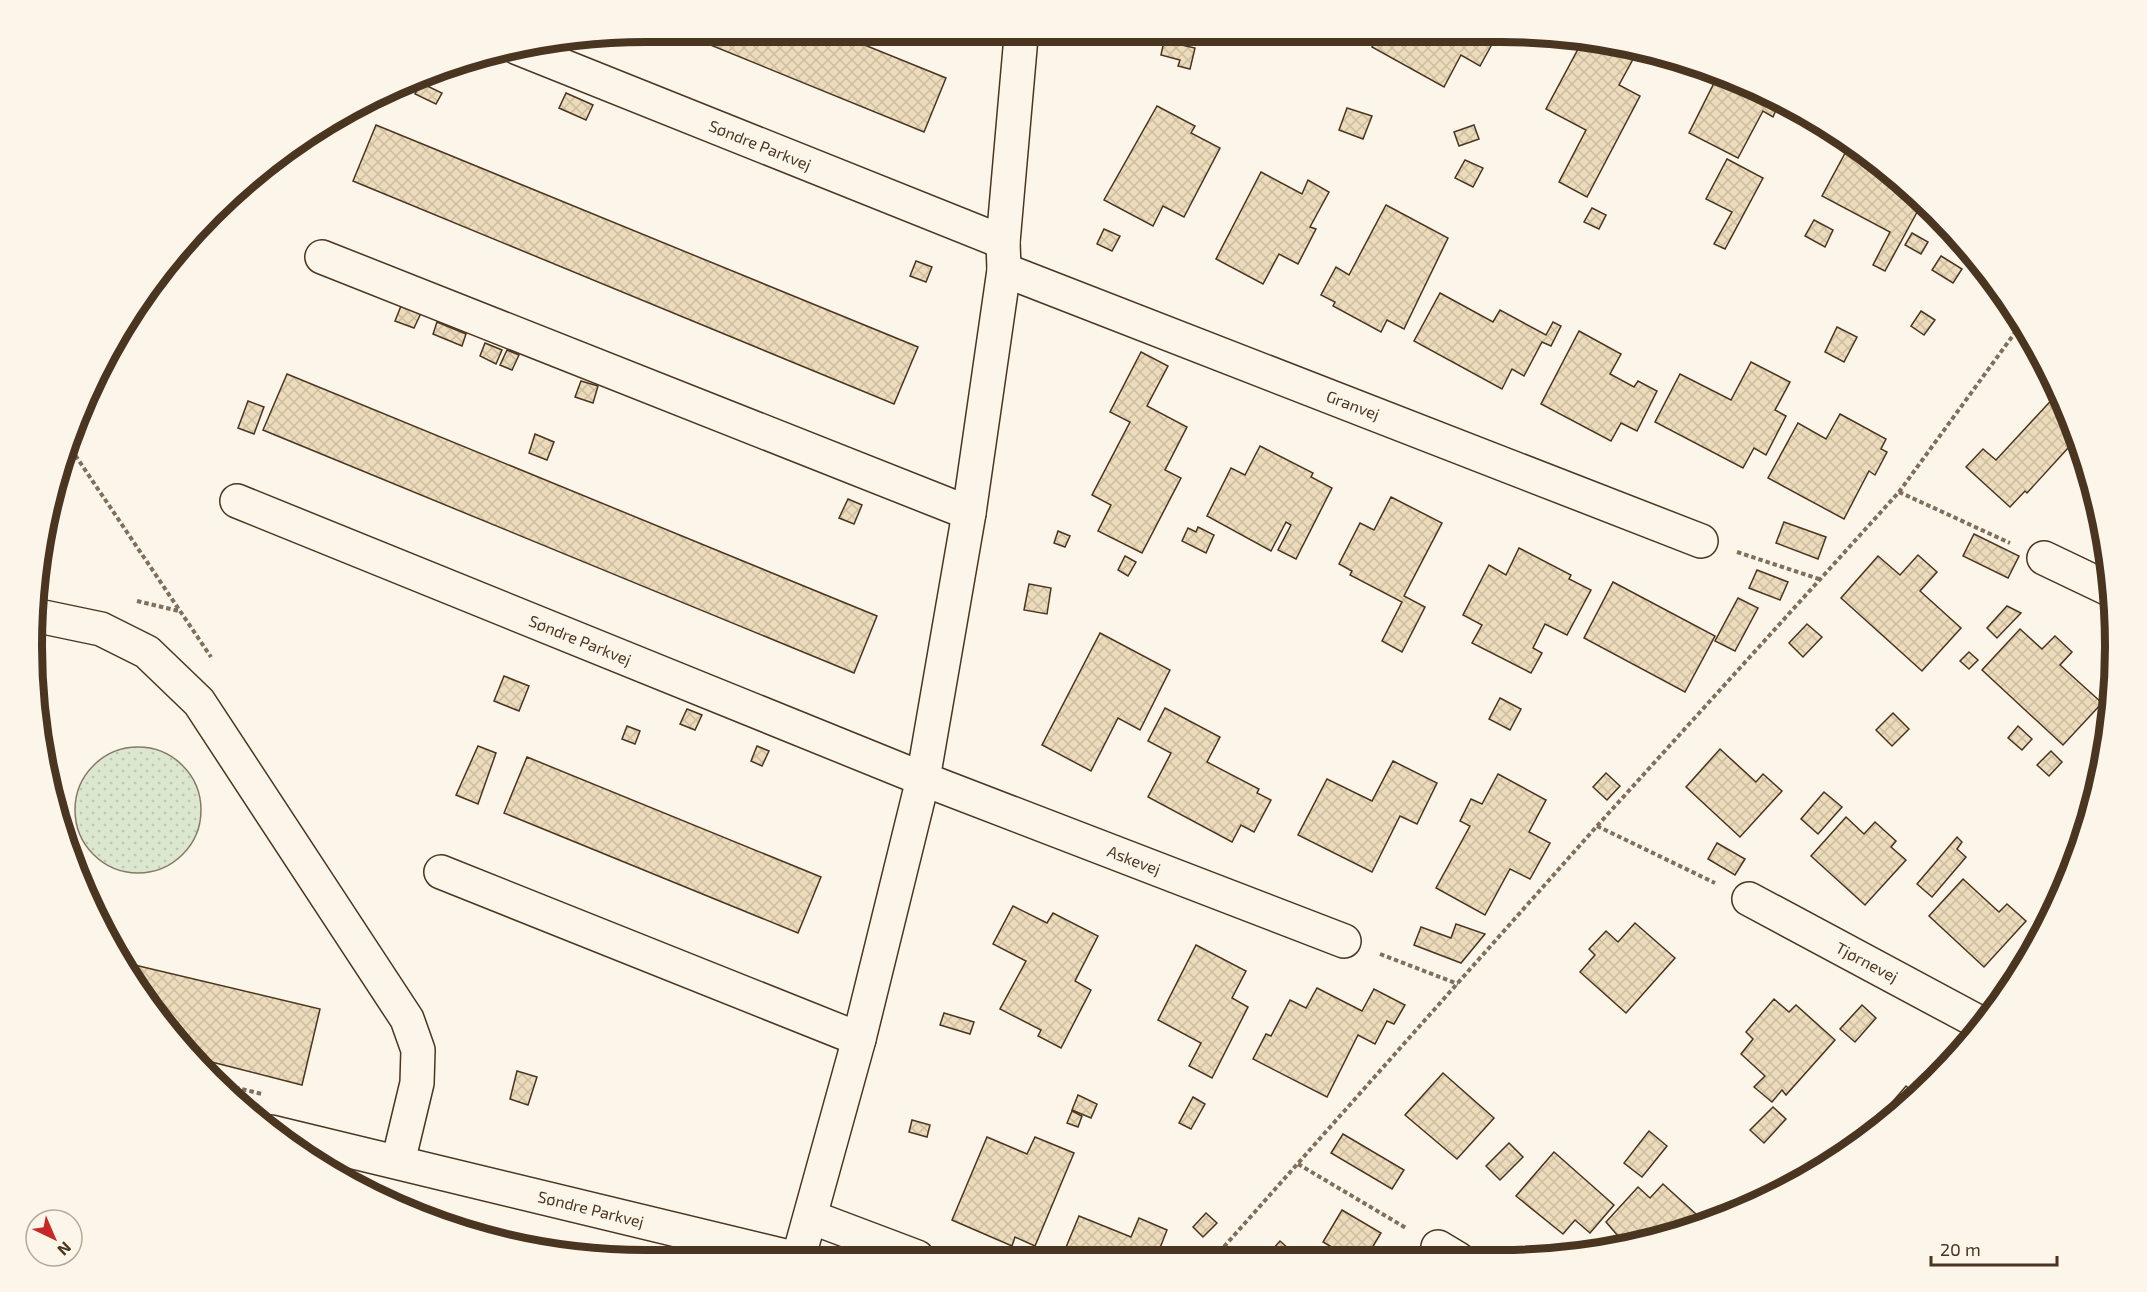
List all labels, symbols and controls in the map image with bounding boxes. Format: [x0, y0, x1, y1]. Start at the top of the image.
street label: Søndre Parkvej [706, 115, 814, 175]
street label: Granvej [1323, 386, 1383, 424]
street label: Søndre Parkvej [526, 610, 634, 670]
street label: Askevej [1105, 841, 1163, 879]
street label: Tjørnevej [1832, 937, 1902, 987]
street label: Søndre Parkvej [536, 1186, 646, 1232]
north arrow [24, 1208, 84, 1268]
scale bar [1931, 1229, 2057, 1267]
text: N [54, 1238, 76, 1260]
text: 20 m [1940, 1238, 1981, 1260]

